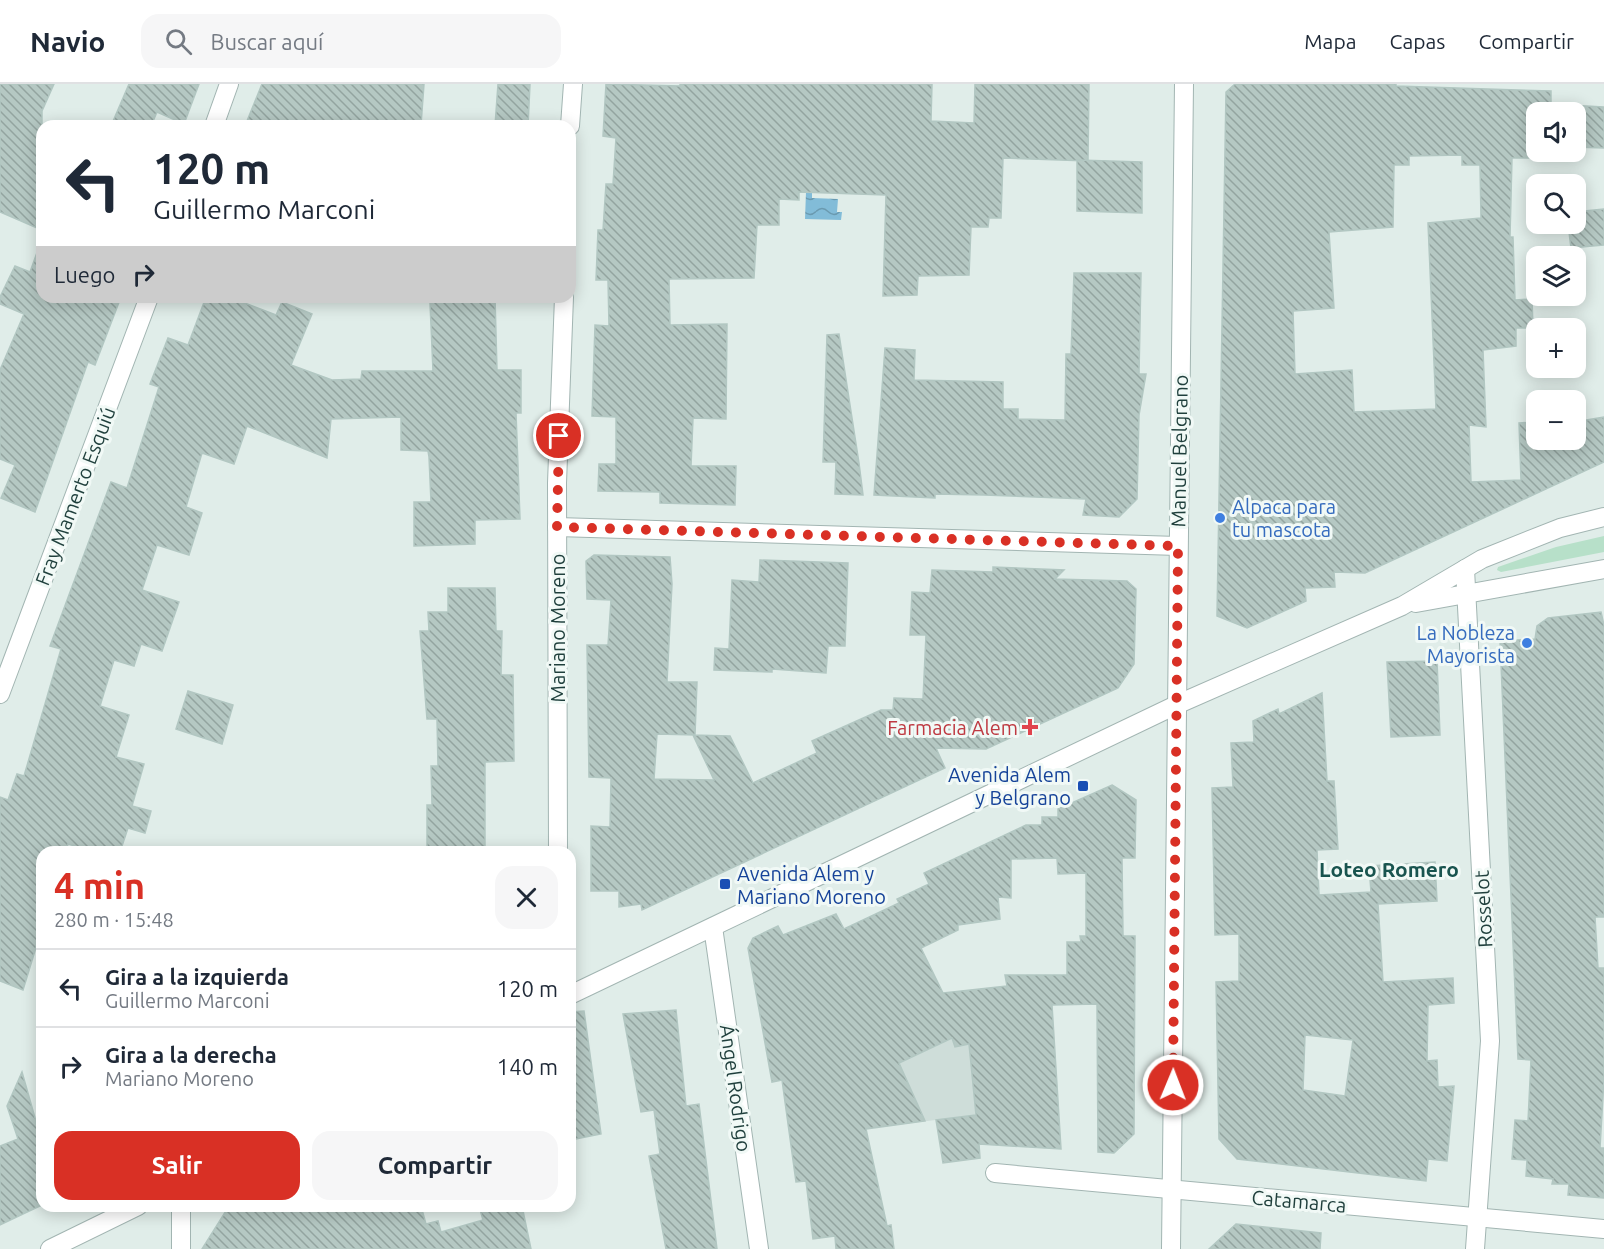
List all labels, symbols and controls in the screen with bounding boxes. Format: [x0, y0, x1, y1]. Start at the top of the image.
search box [141, 14, 561, 68]
icon: search [162, 25, 195, 58]
text: Navio [30, 26, 105, 57]
text: Buscar aquí [210, 29, 323, 54]
text: Mapa [1304, 29, 1356, 53]
text: Capas [1389, 29, 1445, 53]
text: Compartir [1478, 29, 1574, 53]
map controls [1526, 102, 1586, 450]
button: sound [1526, 102, 1586, 162]
icon: left [54, 144, 132, 222]
text: 120 m [153, 145, 270, 192]
button: search [1526, 174, 1586, 234]
text: Guillermo Marconi [153, 194, 375, 224]
button: layers [1526, 246, 1586, 306]
icon: right [127, 258, 160, 291]
text: Luego [54, 262, 115, 287]
button: + [1526, 318, 1586, 378]
street label: Manuel Belgrano [1166, 374, 1192, 528]
button: − [1526, 390, 1586, 450]
street label: Fray Mamerto Esquiú [30, 404, 120, 588]
pin [533, 410, 584, 461]
icon: arrive [542, 419, 575, 452]
place label: Alpaca para tu mascota [1232, 495, 1336, 541]
marker: Alpaca para tu mascota [1213, 511, 1227, 525]
street label: Mariano Moreno [546, 554, 569, 702]
place label: La Nobleza Mayorista [1417, 621, 1515, 667]
marker: La Nobleza Mayorista [1520, 636, 1534, 650]
place label: Farmacia Alem [887, 716, 1018, 739]
marker: Farmacia Alem [1023, 720, 1037, 734]
place label: Avenida Alem y Belgrano [948, 763, 1071, 809]
marker: Avenida Alem y Belgrano [1076, 779, 1090, 793]
district label: Loteo Romero [1319, 857, 1459, 881]
place label: Avenida Alem y Mariano Moreno [737, 862, 886, 908]
text: 4 min [54, 865, 145, 906]
button: close [495, 866, 558, 929]
street label: Rosselot [1469, 870, 1497, 948]
marker: Avenida Alem y Mariano Moreno [718, 877, 732, 891]
text: 280 m · 15:48 [54, 908, 174, 931]
text: Gira a la izquierda [105, 964, 289, 989]
icon: left [54, 972, 87, 1005]
text: 120 m [497, 976, 558, 1001]
text: Guillermo Marconi [105, 989, 270, 1012]
street label: Ángel Rodrigo [716, 1023, 756, 1153]
text: Gira a la derecha [105, 1042, 277, 1067]
icon: right [54, 1050, 87, 1083]
position arrow [1141, 1053, 1205, 1117]
text: 140 m [497, 1054, 558, 1079]
text: Mariano Moreno [105, 1067, 254, 1090]
button: Salir [54, 1131, 300, 1200]
button: Compartir [312, 1131, 558, 1200]
street label: Catamarca [1251, 1185, 1347, 1217]

